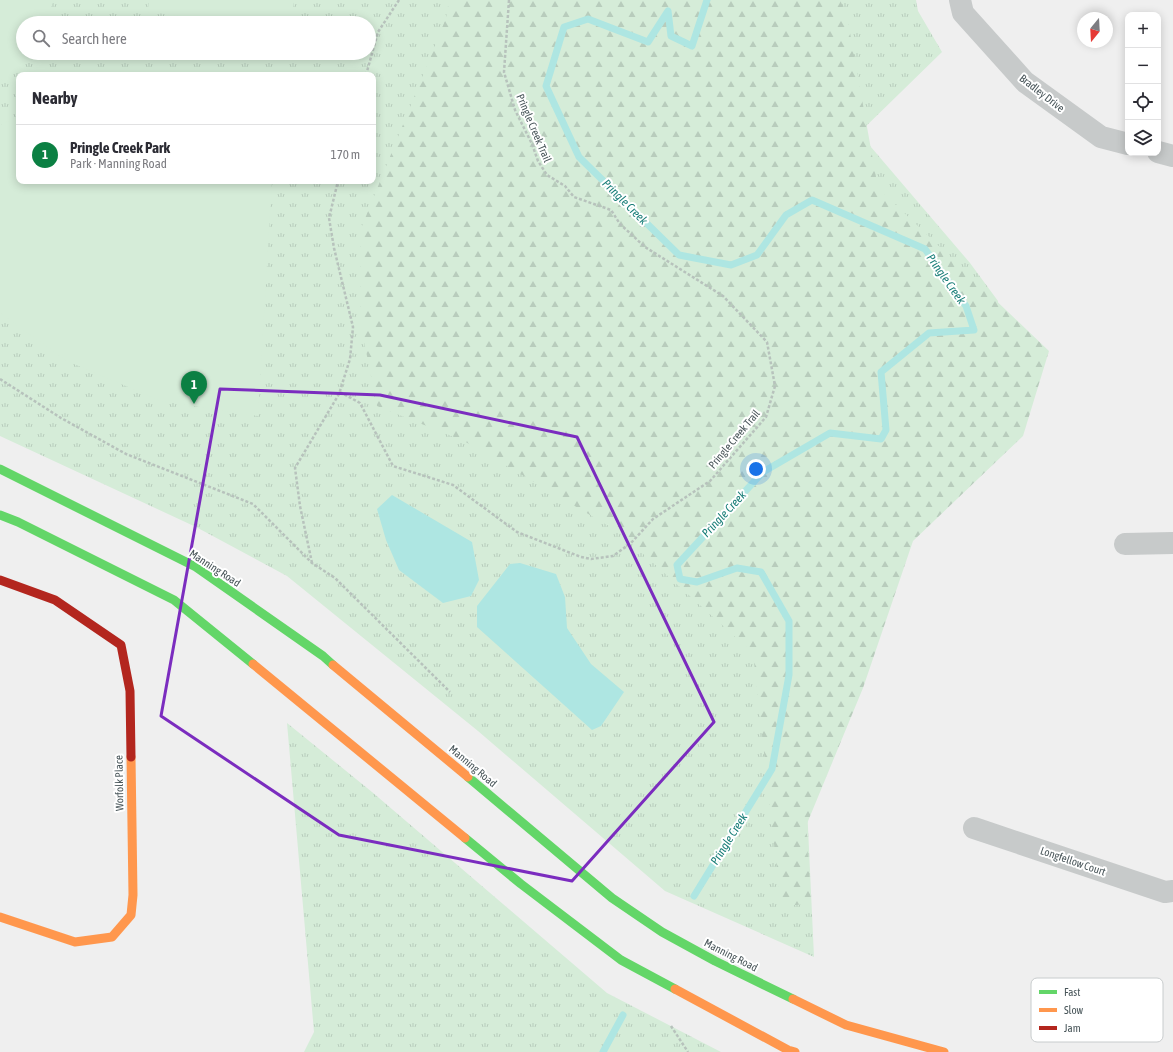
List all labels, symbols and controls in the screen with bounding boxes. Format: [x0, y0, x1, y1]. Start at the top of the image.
north arrow [1077, 12, 1113, 48]
map controls [1125, 12, 1161, 156]
button: + [1125, 12, 1161, 48]
search box [16, 16, 376, 60]
icon: search [30, 27, 52, 49]
text: Search here [62, 30, 127, 47]
button: − [1125, 48, 1161, 84]
street label: Bradley Drive [1017, 72, 1067, 114]
button: locate [1125, 84, 1161, 120]
text: Nearby [32, 88, 78, 108]
street label: Pringle Creek Trail [514, 92, 554, 164]
button: layers [1125, 120, 1161, 156]
text: Pringle Creek Park [70, 139, 170, 156]
text: 1 [42, 147, 48, 162]
text: 170 m [331, 147, 360, 162]
text: Park · Manning Road [70, 156, 167, 171]
water label: Pringle Creek [599, 176, 651, 228]
water label: Pringle Creek [924, 251, 969, 307]
pin: 1 [181, 371, 207, 404]
street label: Pringle Creek Trail [706, 407, 762, 471]
your location [746, 459, 766, 479]
water label: Pringle Creek [699, 487, 749, 540]
street label: Manning Road [187, 547, 243, 589]
street label: Manning Road [447, 743, 499, 789]
street label: Worfolk Place [113, 755, 125, 811]
water label: Pringle Creek [708, 810, 751, 867]
street label: Longfellow Court [1039, 844, 1107, 878]
street label: Manning Road [702, 936, 760, 974]
legend [1031, 978, 1163, 1042]
text: Fast [1064, 986, 1080, 998]
text: Slow [1064, 1004, 1083, 1016]
text: Jam [1064, 1022, 1081, 1034]

